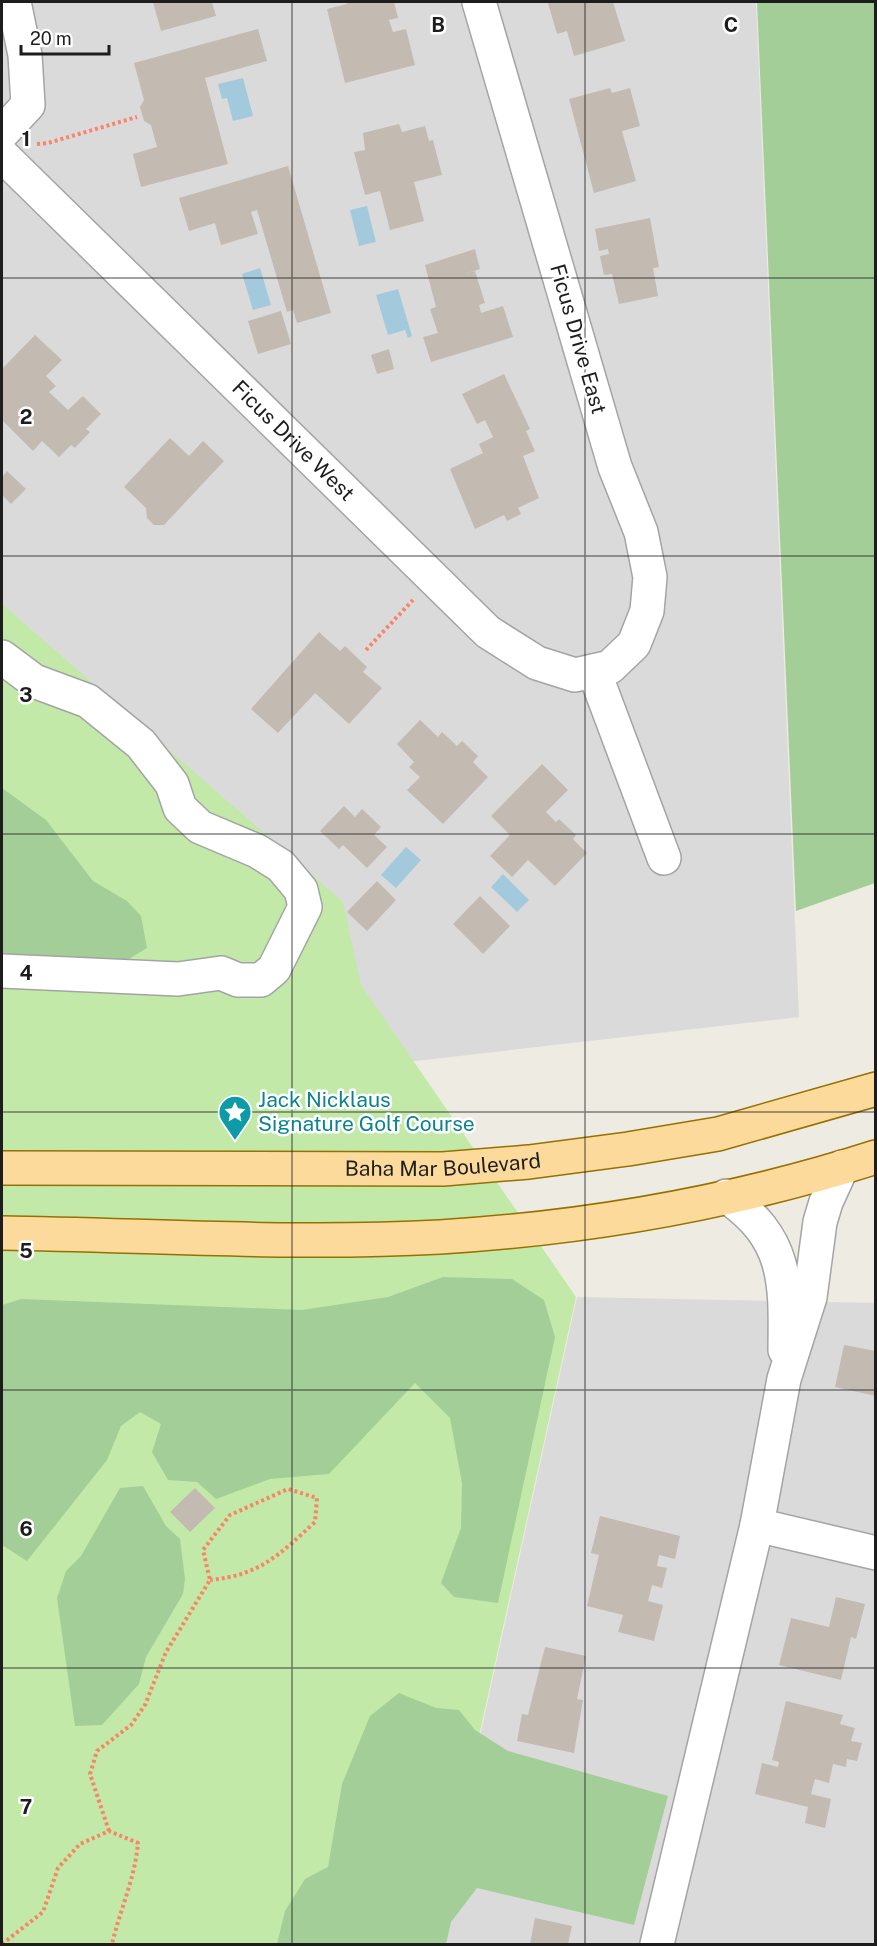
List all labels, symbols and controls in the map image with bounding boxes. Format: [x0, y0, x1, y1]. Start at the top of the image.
text: B [431, 13, 445, 37]
text: C [724, 13, 738, 37]
scale bar [21, 18, 110, 56]
text: 20 m [30, 28, 72, 49]
text: 1 [22, 127, 30, 151]
street label: Ficus Drive East [545, 261, 612, 417]
street label: Ficus Drive West [227, 375, 360, 506]
text: 2 [20, 405, 32, 429]
text: 3 [19, 683, 33, 707]
text: 4 [19, 961, 33, 985]
place label: Jack Nicklaus Signature Golf Course [258, 1087, 475, 1136]
place icon: Jack Nicklaus Signature Golf Course [217, 1094, 253, 1141]
street label: Baha Mar Boulevard [345, 1148, 542, 1181]
text: 5 [19, 1239, 33, 1263]
text: 6 [19, 1517, 33, 1541]
text: 7 [20, 1795, 32, 1819]

